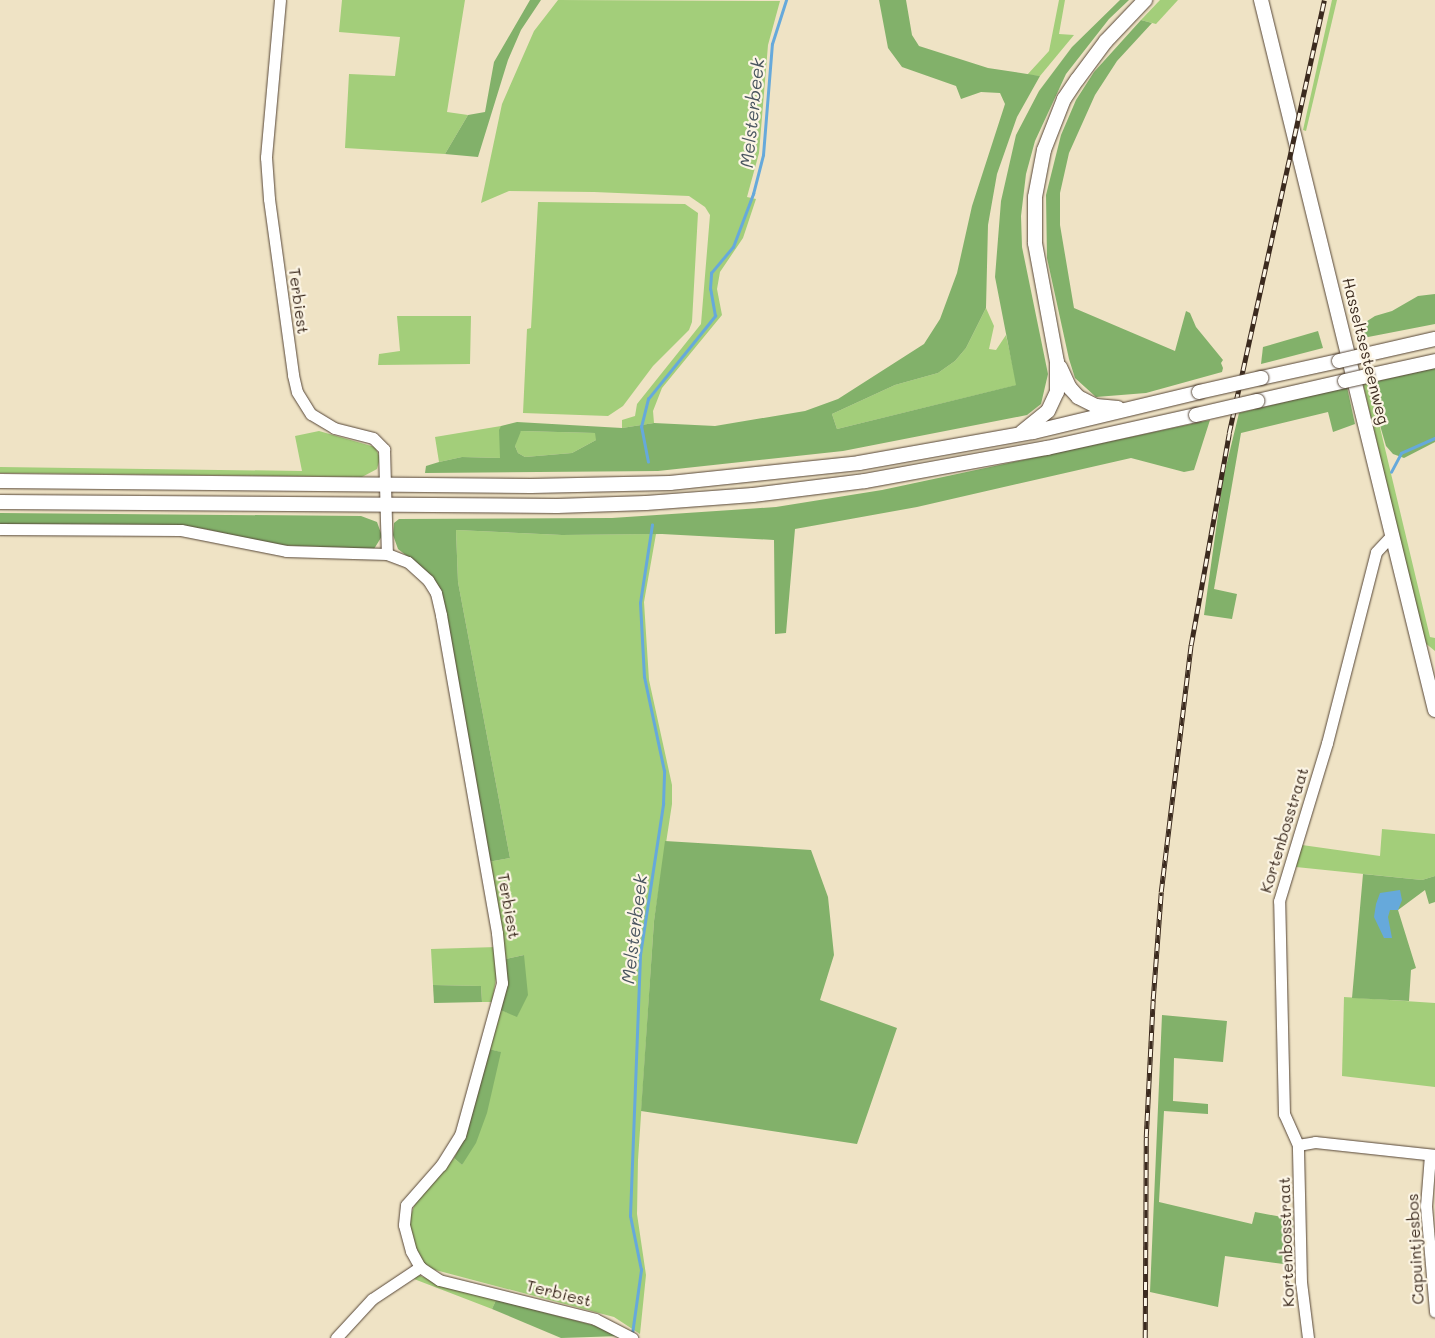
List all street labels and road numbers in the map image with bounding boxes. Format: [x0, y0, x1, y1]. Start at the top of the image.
street label: Terbiest [285, 267, 313, 335]
street label: Hasseltsesteenweg [1338, 276, 1394, 426]
street label: Kortenbosstraat [1256, 765, 1312, 895]
street label: Terbiest [494, 872, 524, 940]
street label: Kortenbosstraat [1274, 1177, 1298, 1307]
street label: Capuintjesbos [1402, 1193, 1428, 1305]
street label: Terbiest [524, 1276, 594, 1310]

